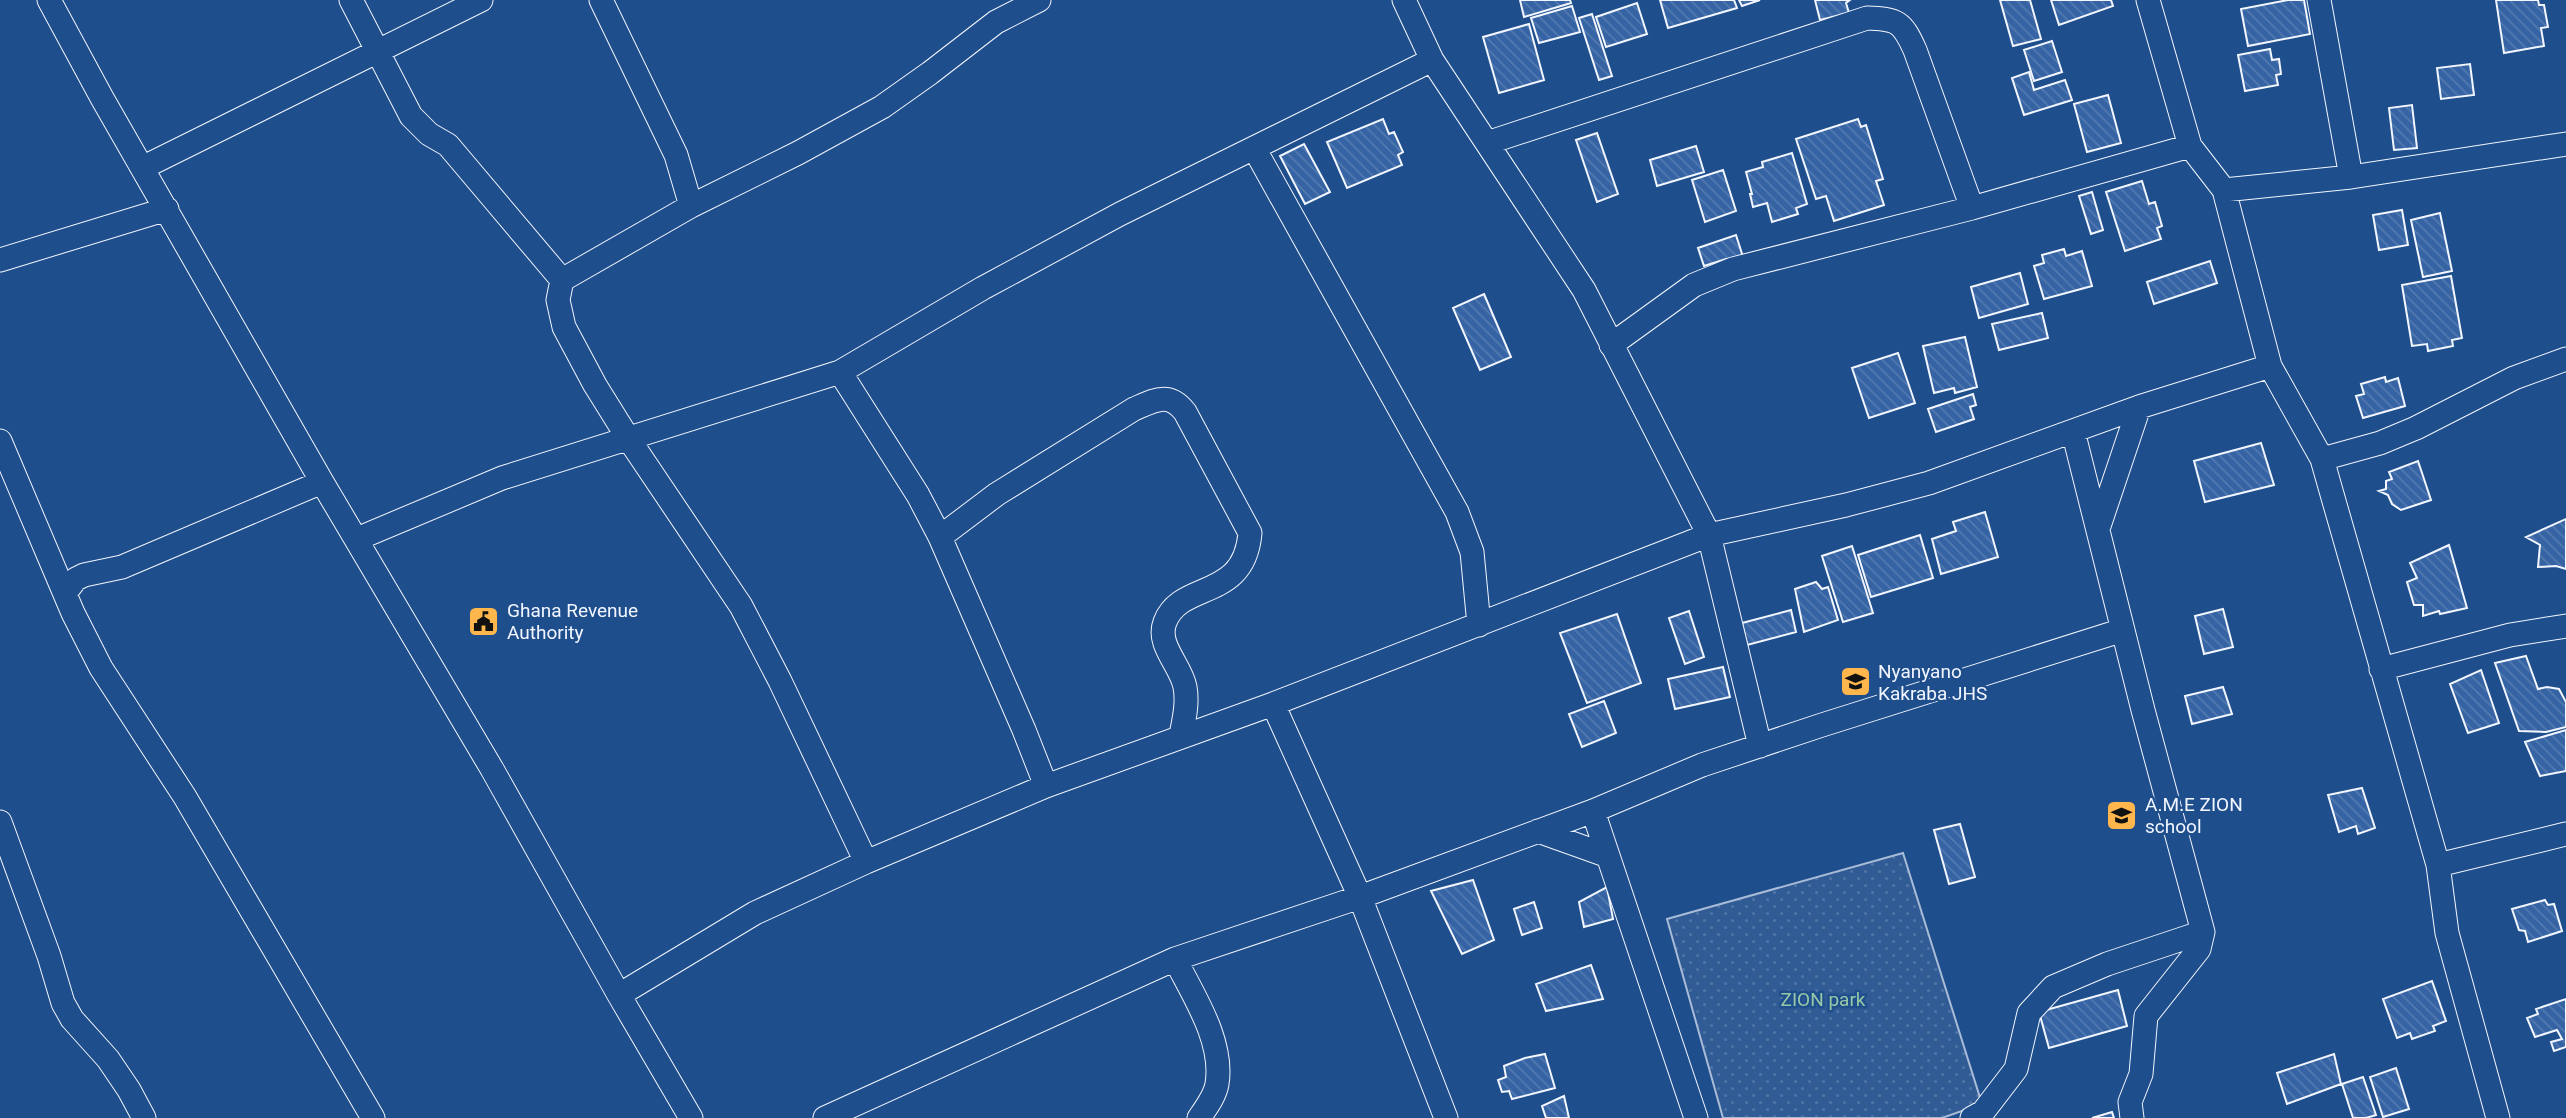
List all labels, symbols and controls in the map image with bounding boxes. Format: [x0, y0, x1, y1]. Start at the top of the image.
place label: Ghana Revenue Authority [507, 599, 638, 644]
public building icon: Ghana Revenue Authority [467, 604, 501, 638]
place label: Nyanyano Kakraba JHS [1878, 660, 1987, 705]
school or university icon: Nyanyano Kakraba JHS [1838, 665, 1872, 699]
place label: A.M.E ZION school [2145, 793, 2243, 838]
school or university icon: A.M.E ZION school [2105, 798, 2139, 832]
park label: ZION park [1781, 988, 1866, 1011]

